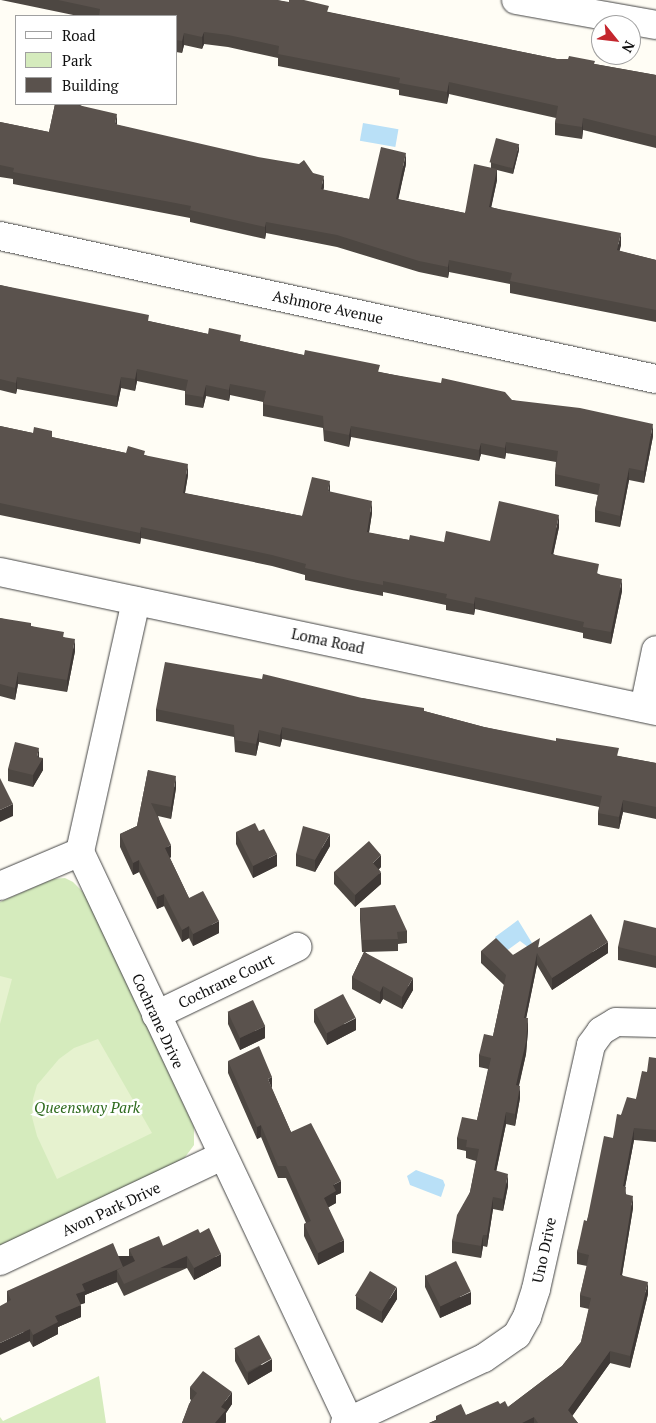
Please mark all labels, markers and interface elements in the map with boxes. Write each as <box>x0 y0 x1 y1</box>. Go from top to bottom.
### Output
legend <box>15 15 178 105</box>
north arrow <box>591 15 641 65</box>
text: Road <box>62 25 95 45</box>
text: N <box>618 38 640 56</box>
text: Park <box>62 50 92 70</box>
text: Building <box>62 75 119 95</box>
street label: Ashmore Avenue <box>271 286 385 328</box>
street label: Loma Road <box>290 624 366 658</box>
street label: Cochrane Court <box>175 950 277 1012</box>
street label: Cochrane Drive <box>128 971 188 1071</box>
park label: Queensway Park <box>34 1099 140 1117</box>
street label: Avon Park Drive <box>59 1178 163 1240</box>
street label: Uno Drive <box>528 1216 560 1284</box>

